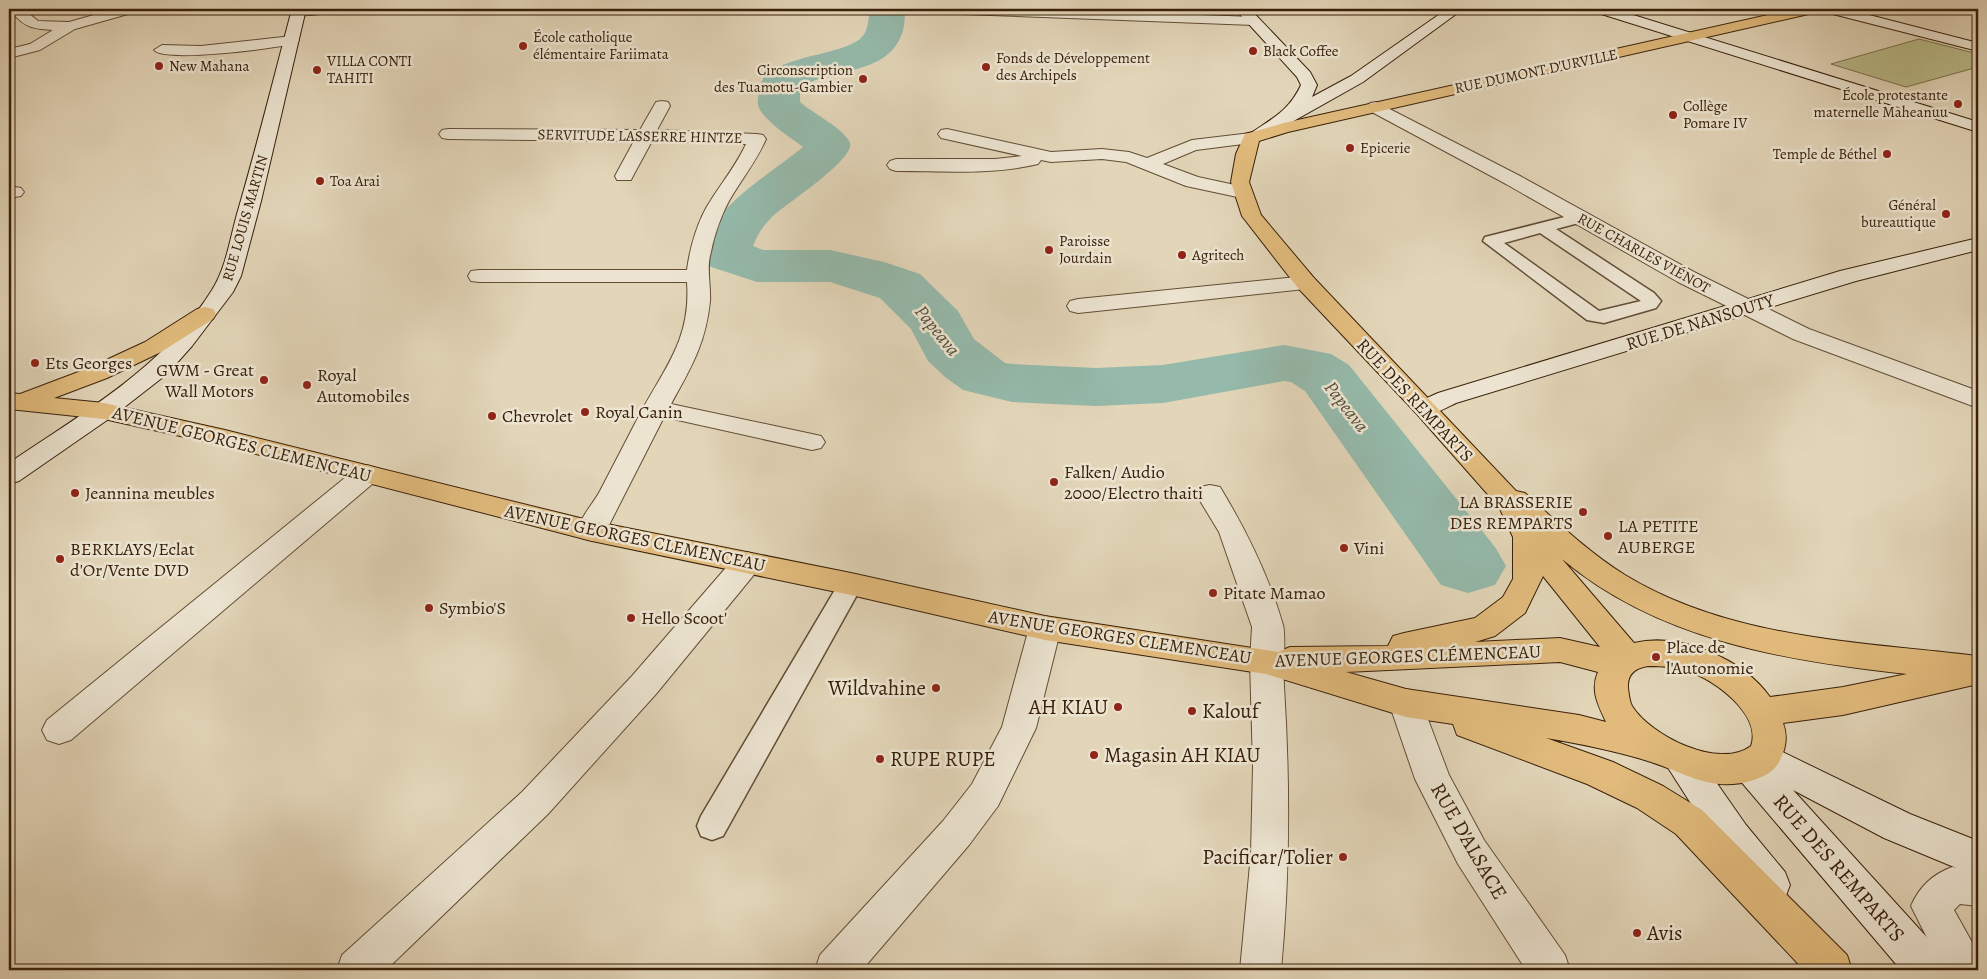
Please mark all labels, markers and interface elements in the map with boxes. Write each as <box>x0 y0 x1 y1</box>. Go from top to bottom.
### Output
place label: École catholique élémentaire Fariimata <box>533 27 669 64</box>
marker: École catholique élémentaire Fariimata <box>517 40 529 52</box>
place label: Black Coffee <box>1263 41 1339 61</box>
street label: RUE DUMONT D'URVILLE <box>1453 44 1619 98</box>
marker: Black Coffee <box>1247 45 1259 57</box>
place label: Fonds de Développement des Archipels <box>996 48 1150 85</box>
place label: VILLA CONTI TAHITI <box>326 51 412 88</box>
place label: New Mahana <box>169 56 250 76</box>
marker: New Mahana <box>153 60 165 72</box>
place label: Circonscription des Tuamotu-Gambier <box>714 60 853 97</box>
marker: Fonds de Développement des Archipels <box>980 61 992 73</box>
marker: VILLA CONTI TAHITI <box>311 64 323 76</box>
marker: Circonscription des Tuamotu-Gambier <box>857 73 869 85</box>
place label: École protestante maternelle Maheanuu <box>1813 85 1949 122</box>
place label: Collège Pomare IV <box>1683 96 1748 133</box>
marker: École protestante maternelle Maheanuu <box>1952 98 1964 110</box>
marker: Collège Pomare IV <box>1667 109 1679 121</box>
street label: SERVITUDE LASSERRE HINTZE <box>537 124 743 148</box>
place label: Epicerie <box>1360 138 1411 158</box>
marker: Epicerie <box>1344 142 1356 154</box>
place label: Temple de Béthel <box>1773 144 1877 164</box>
marker: Temple de Béthel <box>1881 148 1893 160</box>
street label: RUE LOUIS MARTIN <box>217 152 273 283</box>
place label: Toa Arai <box>330 171 380 191</box>
marker: Toa Arai <box>314 175 326 187</box>
place label: Général bureautique <box>1861 195 1936 232</box>
street label: RUE CHARLES VIÉNOT <box>1574 208 1715 298</box>
marker: Général bureautique <box>1940 208 1952 220</box>
place label: Paroisse Jourdain <box>1059 231 1112 268</box>
marker: Paroisse Jourdain <box>1043 244 1055 256</box>
place label: Agritech <box>1191 245 1244 265</box>
marker: Agritech <box>1176 249 1188 261</box>
street label: RUE DE NANSOUTY <box>1623 288 1778 356</box>
water label: Papeava <box>909 300 966 362</box>
street label: RUE DES REMPARTS <box>1351 333 1479 467</box>
place label: Ets Georges <box>45 351 132 375</box>
marker: Ets Georges <box>29 357 41 369</box>
place label: GWM - Great Wall Motors <box>156 358 254 403</box>
place label: Royal Automobiles <box>316 363 410 408</box>
marker: GWM - Great Wall Motors <box>258 374 270 386</box>
water label: Papeava <box>1318 375 1375 438</box>
marker: Royal Automobiles <box>301 379 313 391</box>
street label: AVENUE GEORGES CLEMENCEAU <box>109 400 374 488</box>
place label: Royal Canin <box>595 400 683 424</box>
place label: Chevrolet <box>502 404 573 428</box>
marker: Royal Canin <box>579 406 591 418</box>
marker: Chevrolet <box>486 410 498 422</box>
place label: Falken/ Audio 2000/Electro thaiti <box>1064 460 1203 505</box>
marker: Falken/ Audio 2000/Electro thaiti <box>1048 476 1060 488</box>
place label: Jeannina meubles <box>85 481 215 505</box>
marker: Jeannina meubles <box>69 487 81 499</box>
place label: LA BRASSERIE DES REMPARTS <box>1449 490 1573 535</box>
street label: AVENUE GEORGES CLEMENCEAU <box>501 498 768 577</box>
marker: LA BRASSERIE DES REMPARTS <box>1577 506 1589 518</box>
place label: LA PETITE AUBERGE <box>1617 514 1699 559</box>
marker: LA PETITE AUBERGE <box>1602 530 1614 542</box>
place label: Vini <box>1353 536 1384 560</box>
place label: BERKLAYS/Eclat d'Or/Vente DVD <box>70 537 195 582</box>
marker: Vini <box>1338 542 1350 554</box>
marker: BERKLAYS/Eclat d'Or/Vente DVD <box>54 553 66 565</box>
place label: Pitate Mamao <box>1223 581 1326 605</box>
marker: Pitate Mamao <box>1207 587 1219 599</box>
place label: Symbio'S <box>439 596 506 620</box>
marker: Symbio'S <box>423 602 435 614</box>
street label: AVENUE GEORGES CLEMENCEAU <box>986 604 1253 670</box>
place label: Hello Scoot' <box>641 606 727 630</box>
marker: Hello Scoot' <box>625 612 637 624</box>
place label: Place de l'Autonomie <box>1666 635 1754 680</box>
street label: AVENUE GEORGES CLÉMENCEAU <box>1274 639 1541 673</box>
marker: Place de l'Autonomie <box>1650 651 1662 663</box>
place label: Wildvahine <box>827 674 926 702</box>
marker: Wildvahine <box>930 682 942 694</box>
place label: AH KIAU <box>1028 693 1108 721</box>
place label: Kalouf <box>1202 697 1262 725</box>
marker: AH KIAU <box>1112 701 1124 713</box>
marker: Kalouf <box>1186 705 1198 717</box>
place label: Magasin AH KIAU <box>1104 741 1261 769</box>
place label: RUPE RUPE <box>890 745 996 773</box>
marker: Magasin AH KIAU <box>1088 749 1100 761</box>
marker: RUPE RUPE <box>874 753 886 765</box>
street label: RUE D'ALSACE <box>1424 777 1514 905</box>
street label: RUE DES REMPARTS <box>1767 788 1911 948</box>
place label: Pacificar/Tolier <box>1202 843 1333 871</box>
marker: Pacificar/Tolier <box>1337 851 1349 863</box>
place label: Avis <box>1646 919 1683 947</box>
marker: Avis <box>1631 927 1643 939</box>

